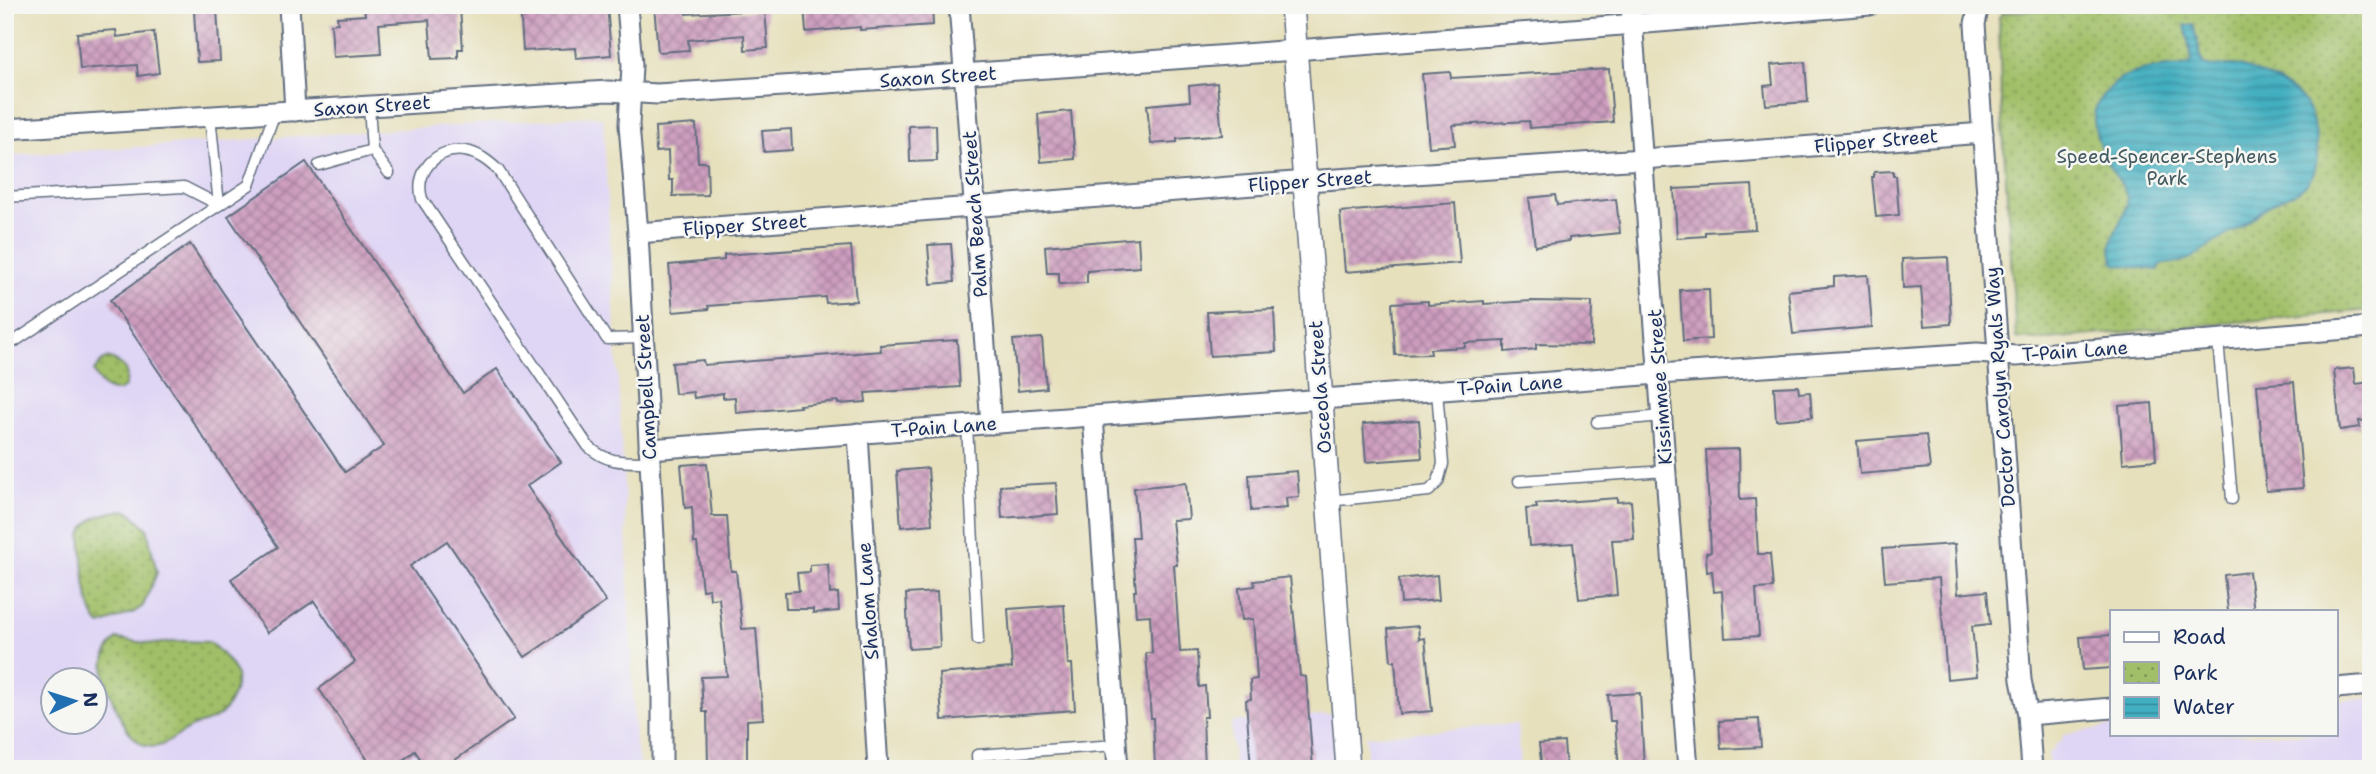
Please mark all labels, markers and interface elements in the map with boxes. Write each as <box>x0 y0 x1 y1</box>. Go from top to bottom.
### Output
street label: Saxon Street <box>879 60 997 94</box>
street label: Saxon Street <box>313 89 431 123</box>
street label: Flipper Street <box>1813 123 1939 159</box>
street label: Palm Beach Street <box>957 130 993 298</box>
park label: Speed-Spencer-Stephens Park <box>2056 144 2278 191</box>
street label: Flipper Street <box>1247 164 1373 198</box>
street label: Flipper Street <box>682 208 808 242</box>
street label: Doctor Carolyn Ryals Way <box>1979 266 2021 508</box>
street label: Kissimmee Street <box>1642 308 1678 466</box>
street label: Campbell Street <box>630 314 662 460</box>
street label: Osceola Street <box>1303 319 1337 455</box>
street label: T-Pain Lane <box>2021 335 2129 367</box>
street label: T-Pain Lane <box>1456 369 1564 401</box>
street label: T-Pain Lane <box>890 411 998 443</box>
street label: Shalom Lane <box>851 541 885 661</box>
legend <box>2110 610 2338 736</box>
text: Road <box>2173 623 2226 651</box>
text: Park <box>2173 659 2218 687</box>
north arrow <box>38 666 108 736</box>
text: N <box>77 691 103 708</box>
text: Water <box>2173 693 2235 721</box>

